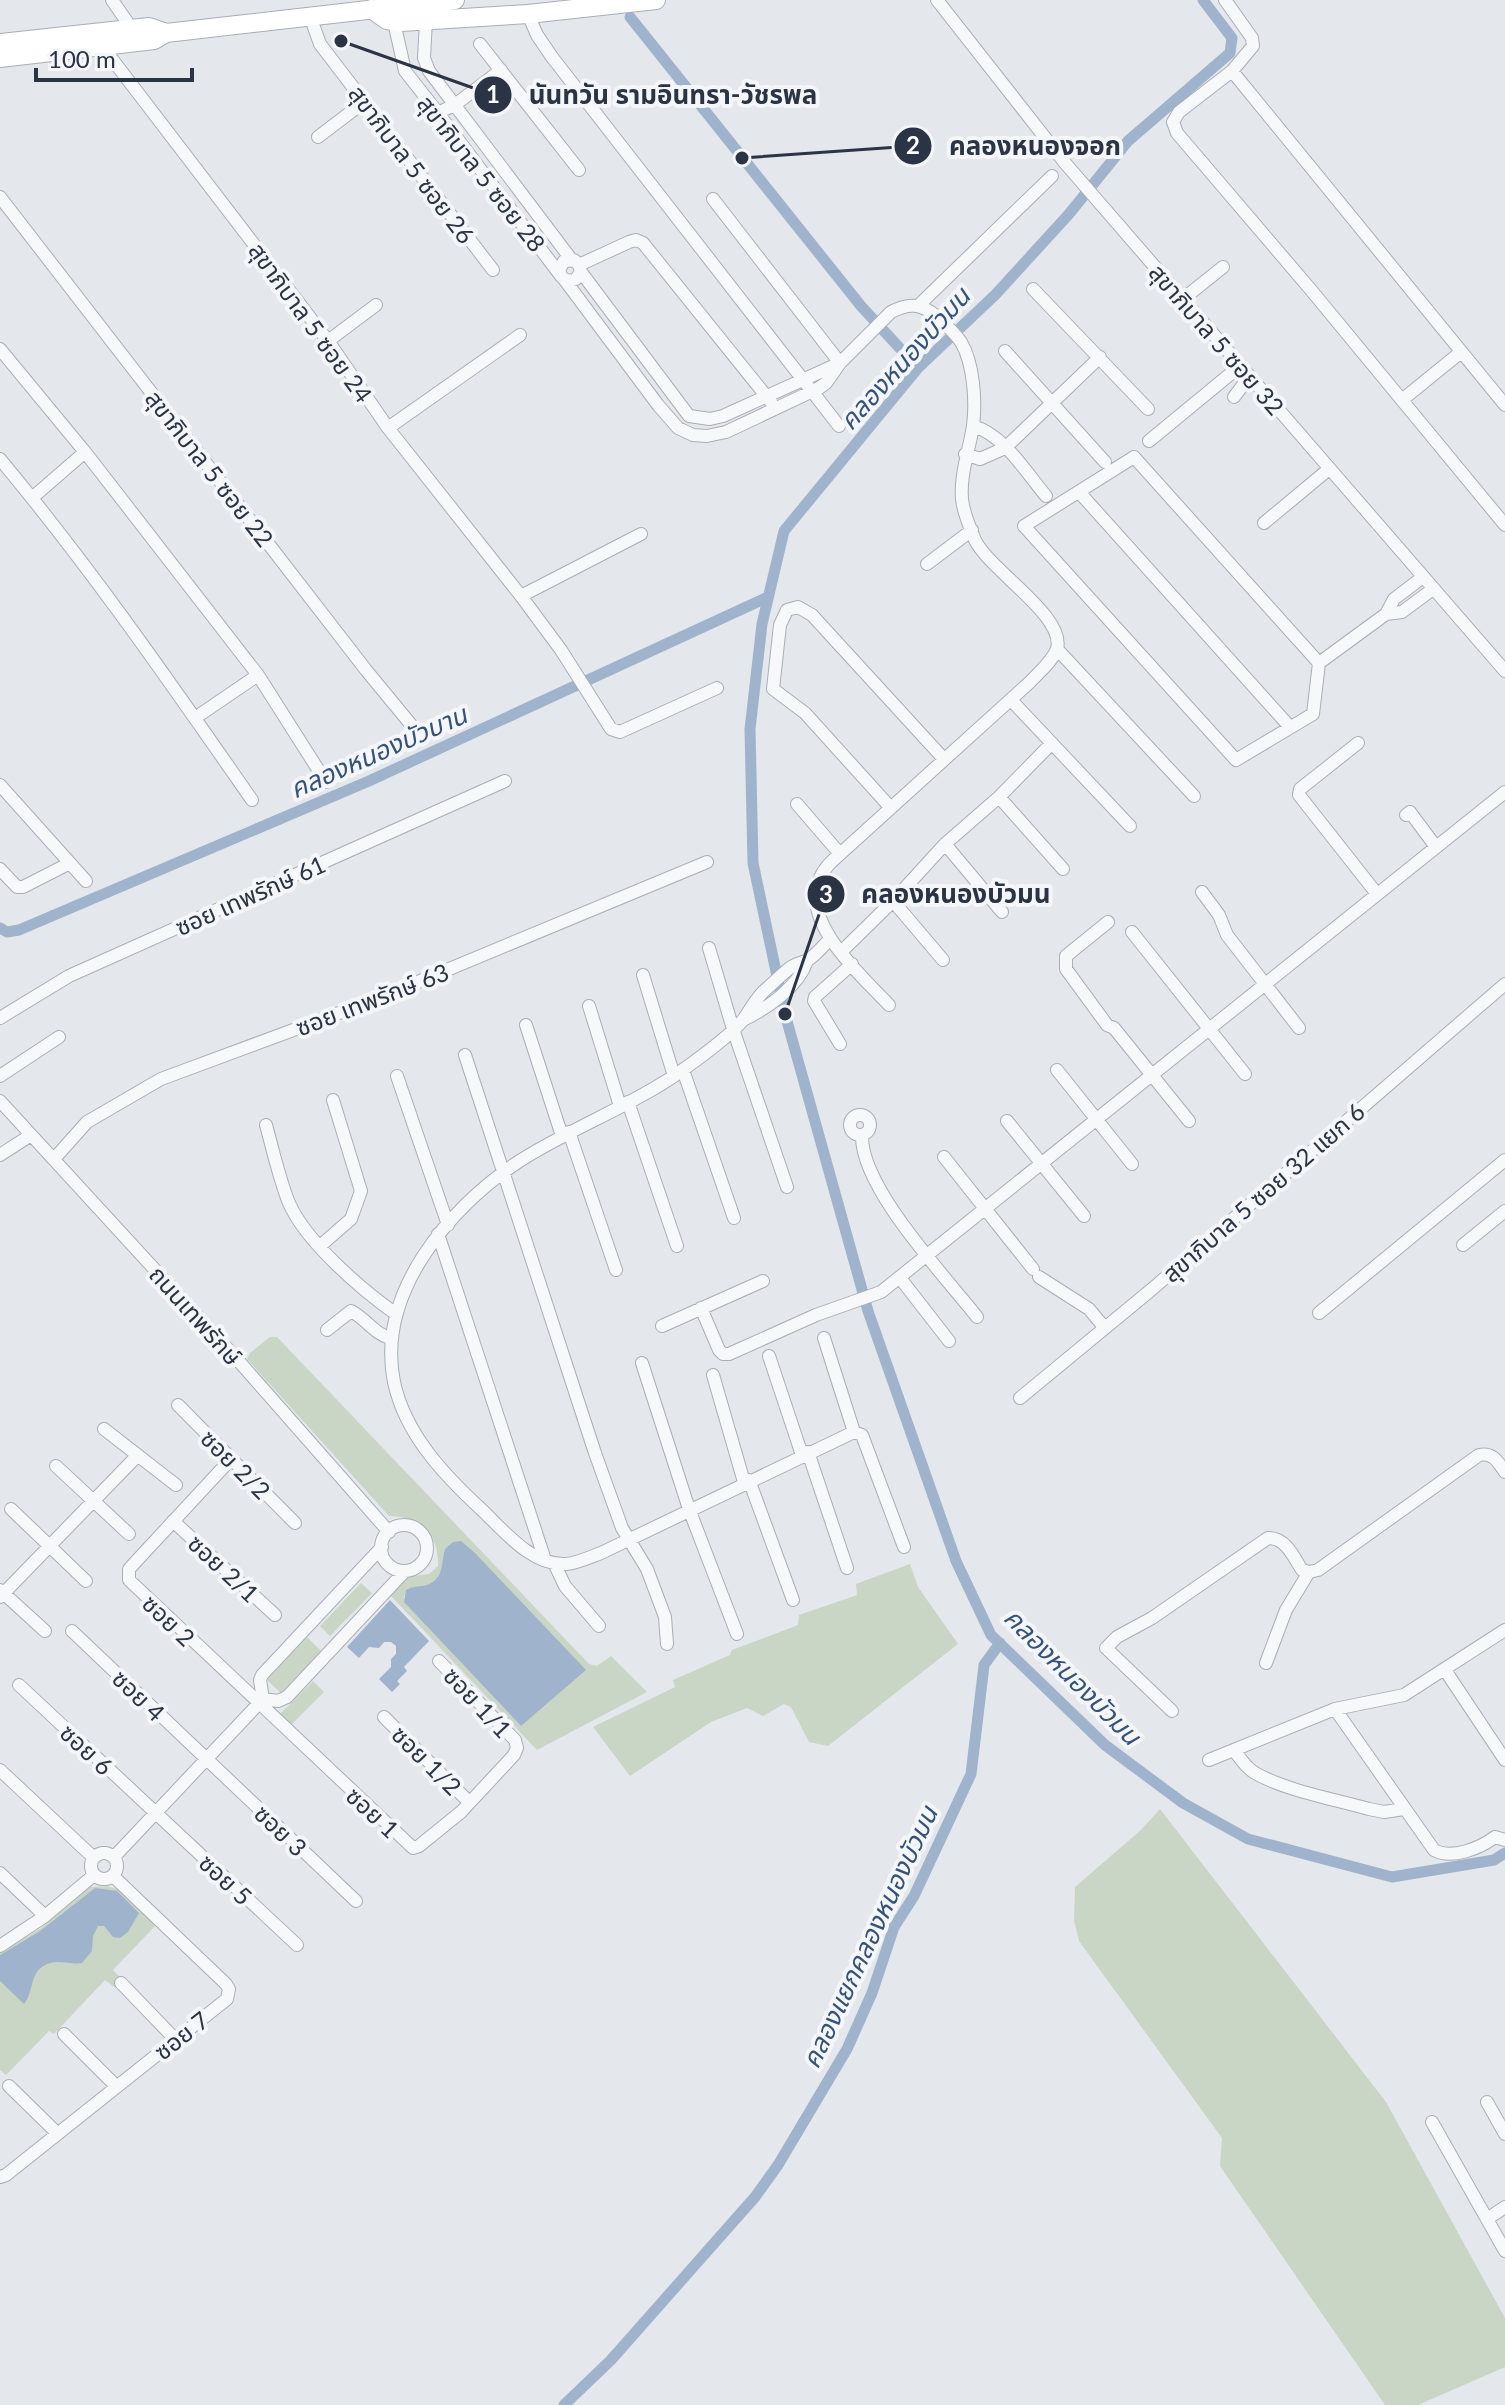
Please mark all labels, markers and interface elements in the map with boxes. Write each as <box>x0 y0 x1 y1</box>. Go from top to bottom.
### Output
scale bar <box>36 32 192 82</box>
text: 100 m <box>48 44 116 73</box>
callout: นันทวัน รามอินทรา-วัชรพล <box>473 70 833 120</box>
text: นันทวัน รามอินทรา-วัชรพล <box>529 78 817 110</box>
street label: สุขาภิบาล 5 ซอย 26 <box>341 79 481 250</box>
text: 1 <box>486 79 500 108</box>
street label: สุขาภิบาล 5 ซอย 28 <box>410 89 552 258</box>
callout: คลองหนองจอก <box>893 121 1137 171</box>
text: คลองหนองจอก <box>949 129 1121 161</box>
text: 2 <box>906 130 920 159</box>
street label: สุขาภิบาล 5 ซอย 24 <box>242 236 379 409</box>
street label: สุขาภิบาล 5 ซอย 32 <box>1142 258 1290 422</box>
water label: คลองหนองบัวมน <box>832 279 978 436</box>
street label: สุขาภิบาล 5 ซอย 22 <box>138 384 280 553</box>
water label: คลองหนองบัวบาน <box>284 697 473 804</box>
street label: ซอย เทพรักษ์ 61 <box>170 849 330 941</box>
callout: คลองหนองบัวมน <box>806 869 1067 919</box>
text: คลองหนองบัวมน <box>861 877 1051 909</box>
text: 3 <box>819 879 833 908</box>
street label: ซอย เทพรักษ์ 63 <box>291 957 453 1041</box>
street label: สุขาภิบาล 5 ซอย 32 แยก 6 <box>1156 1096 1371 1289</box>
street label: ถนนเทพรักษ์ <box>144 1259 248 1371</box>
street label: ซอย 2/2 <box>195 1423 277 1505</box>
street label: ซอย 2/1 <box>183 1528 265 1608</box>
street label: ซอย 2 <box>137 1588 201 1652</box>
water label: คลองหนองบัวมน <box>998 1601 1149 1752</box>
street label: ซอย 1/1 <box>438 1661 518 1743</box>
street label: ซอย 4 <box>107 1663 171 1727</box>
street label: ซอย 6 <box>55 1717 119 1781</box>
street label: ซอย 1/2 <box>386 1719 468 1801</box>
street label: ซอย 1 <box>341 1780 405 1844</box>
street label: ซอย 3 <box>249 1798 313 1862</box>
water label: คลองแยกคลองหนองบัวมน <box>794 1799 945 2073</box>
street label: ซอย 5 <box>194 1847 258 1911</box>
street label: ซอย 7 <box>148 2005 214 2065</box>

